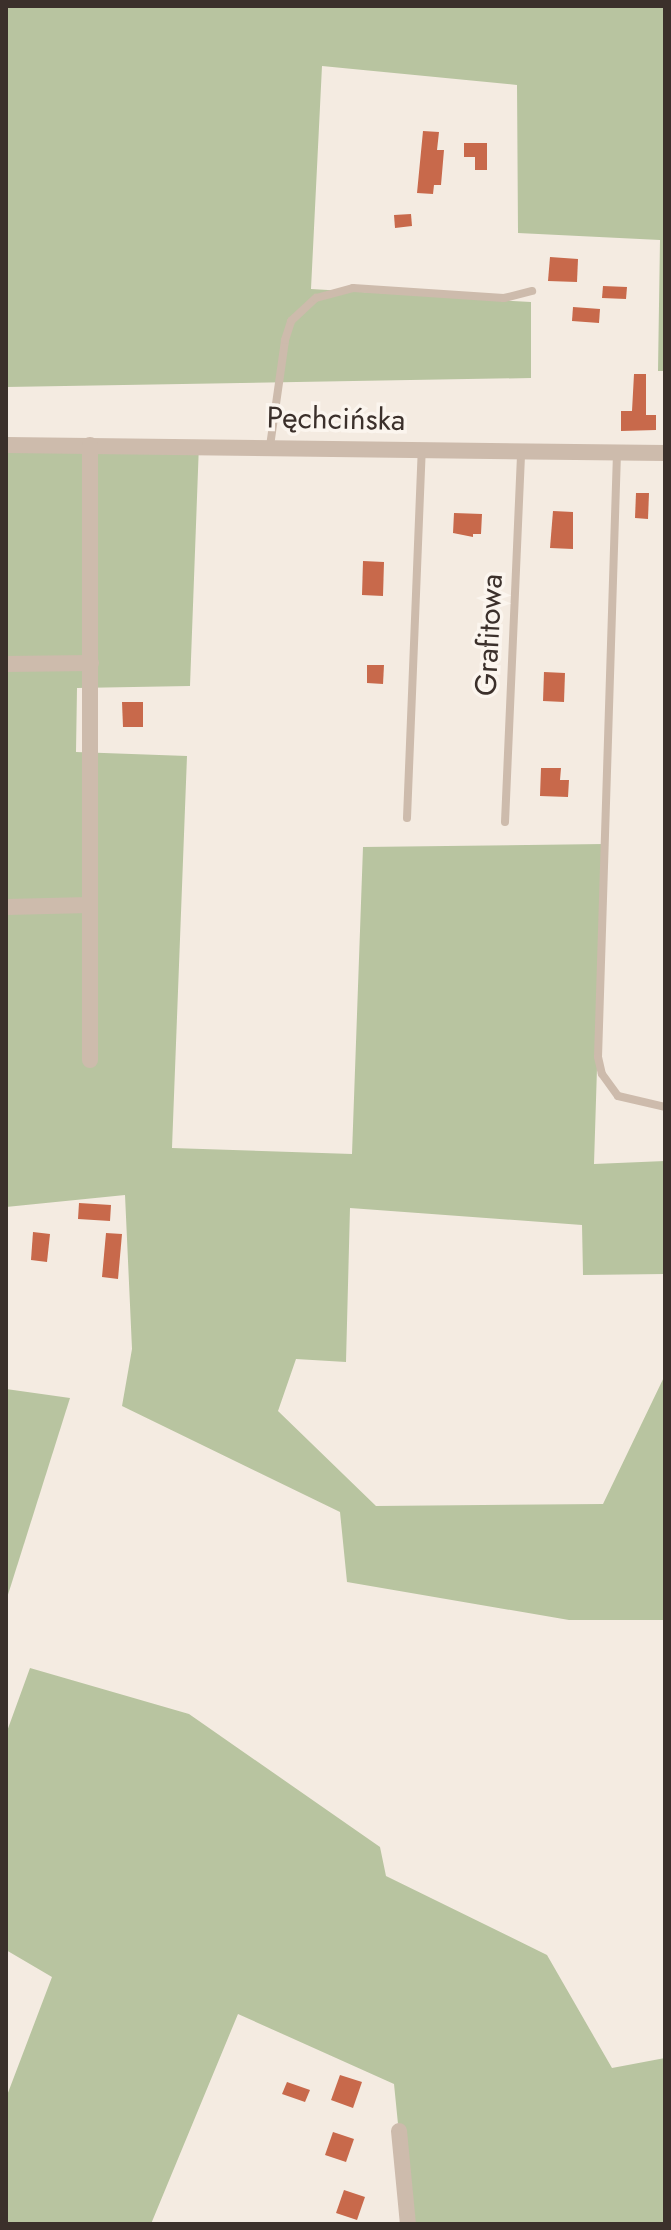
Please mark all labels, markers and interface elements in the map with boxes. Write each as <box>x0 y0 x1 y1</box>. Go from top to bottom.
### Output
street label: Pęchcińska <box>266 400 406 438</box>
street label: Grafitowa <box>468 573 510 697</box>

